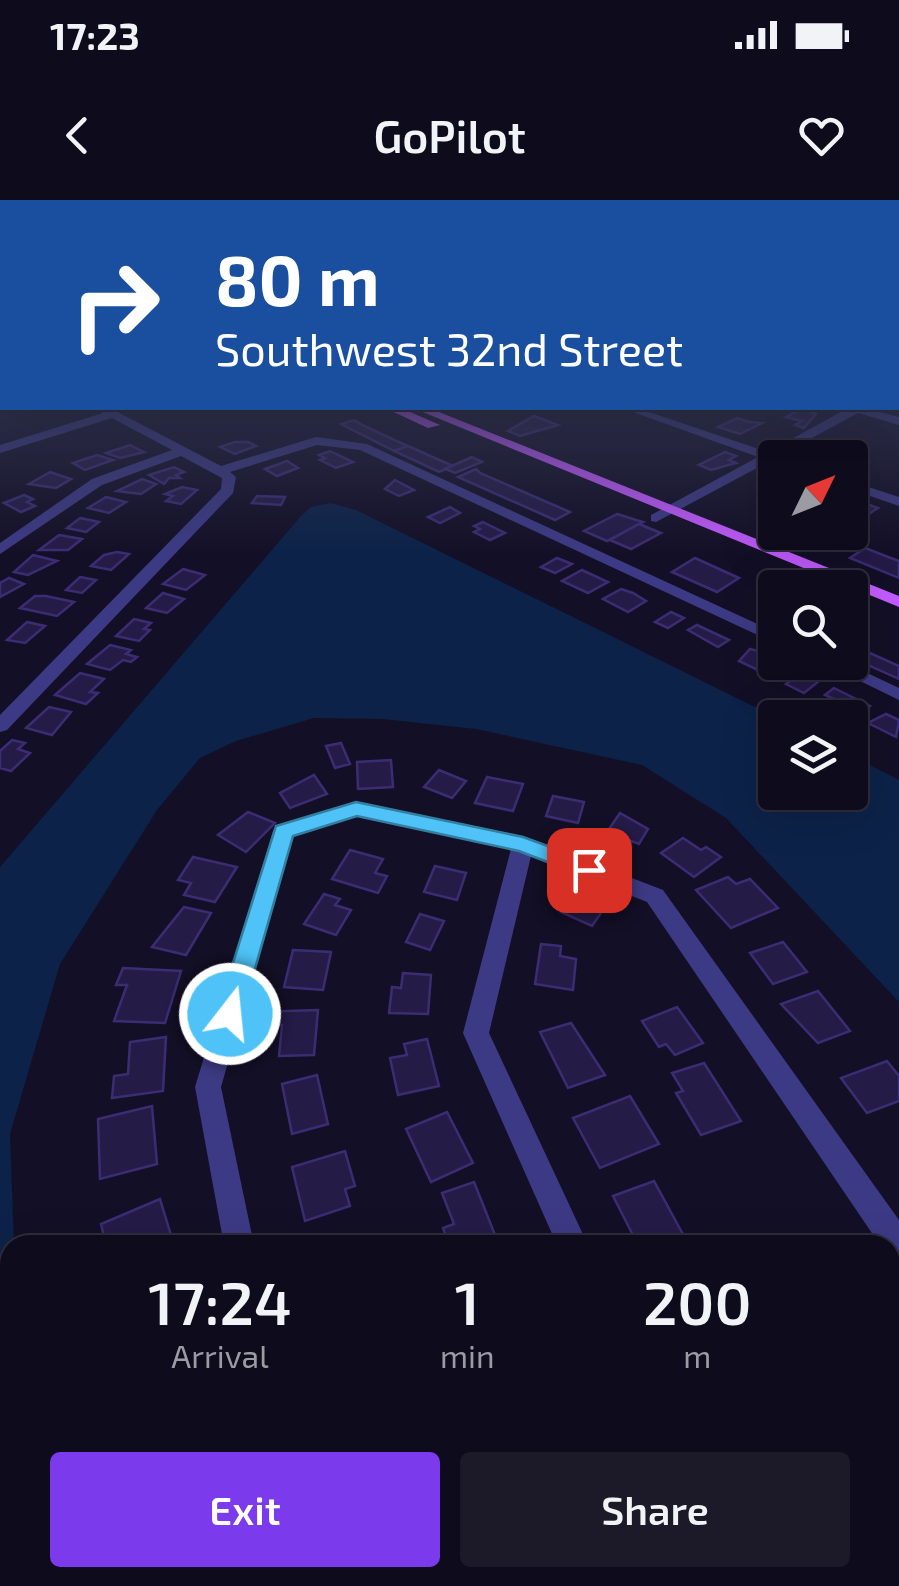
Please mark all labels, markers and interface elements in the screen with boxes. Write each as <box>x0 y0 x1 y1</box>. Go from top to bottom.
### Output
text: 17:23 <box>50 12 140 58</box>
icon: back <box>50 108 105 163</box>
text: GoPilot <box>373 108 526 162</box>
icon: heart <box>794 108 849 163</box>
text: 80 m <box>215 236 380 320</box>
icon: right <box>50 240 180 370</box>
text: Southwest 32nd Street <box>215 321 683 375</box>
north arrow <box>758 440 868 550</box>
map controls <box>758 440 868 810</box>
button: search <box>758 570 868 680</box>
button: layers <box>758 700 868 810</box>
pin <box>547 828 632 913</box>
icon: arrive <box>562 843 617 898</box>
position arrow <box>178 962 282 1066</box>
text: 17:24 <box>148 1265 292 1337</box>
text: 1 <box>455 1265 480 1337</box>
text: 200 <box>643 1265 752 1337</box>
text: Arrival <box>171 1336 269 1374</box>
text: min <box>440 1336 495 1374</box>
text: m <box>683 1336 711 1374</box>
button: Exit <box>50 1452 440 1567</box>
button: Share <box>460 1452 850 1567</box>

